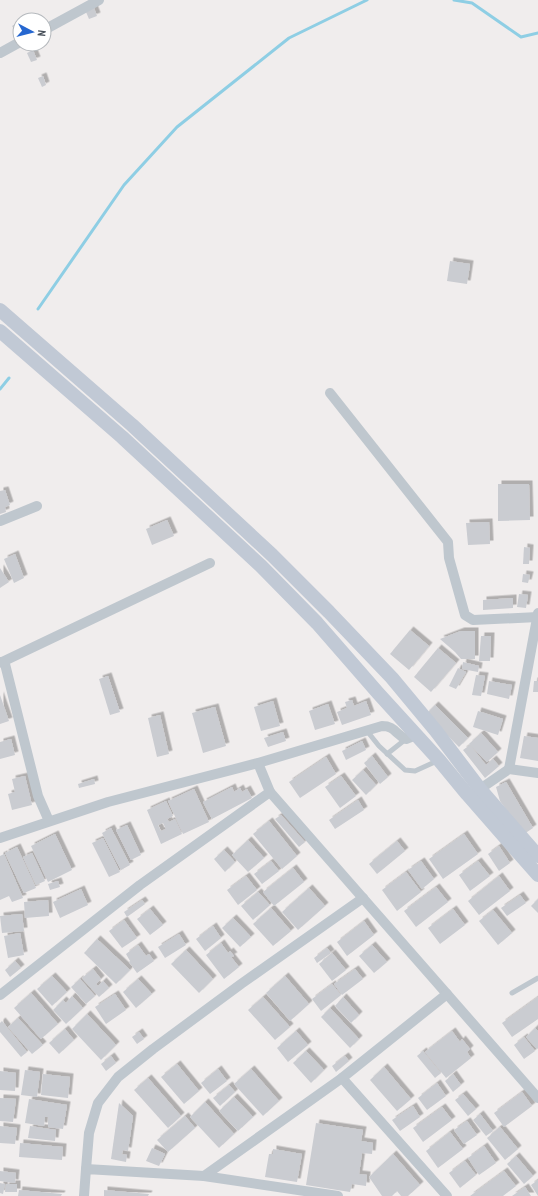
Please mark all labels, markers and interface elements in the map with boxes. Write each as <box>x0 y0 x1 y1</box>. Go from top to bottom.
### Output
north arrow <box>12 12 52 52</box>
text: N <box>35 29 49 37</box>

